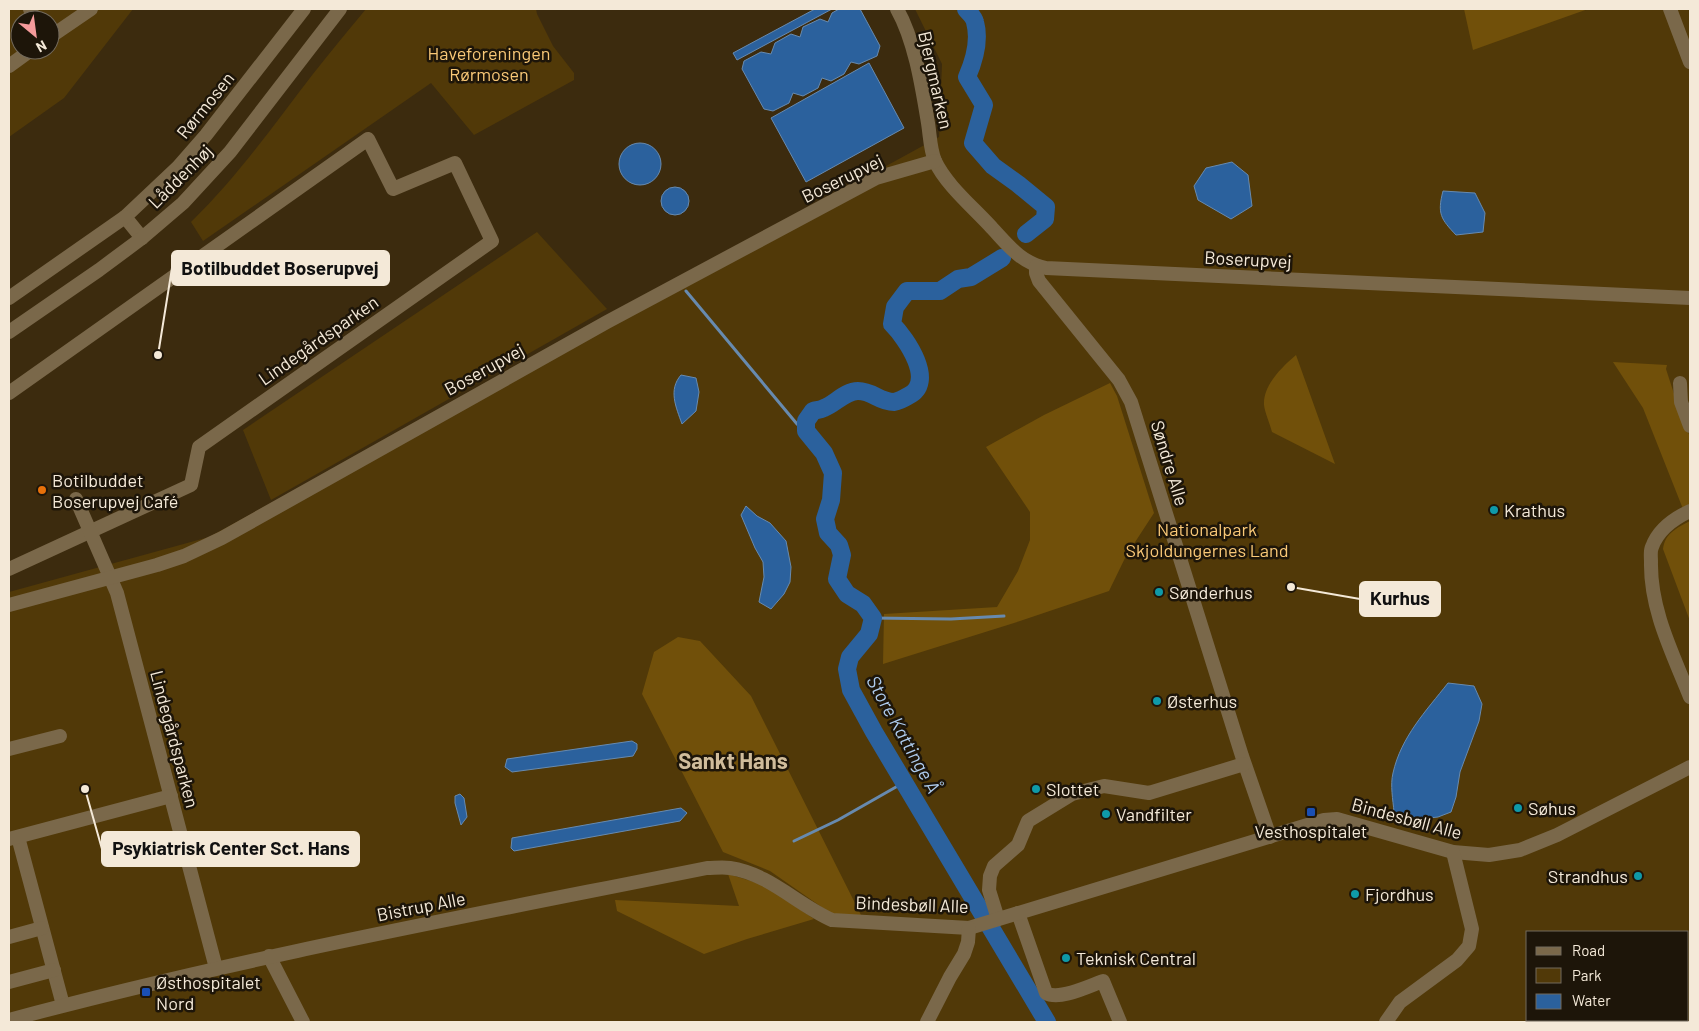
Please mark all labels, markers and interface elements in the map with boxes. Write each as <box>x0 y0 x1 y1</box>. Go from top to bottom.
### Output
north arrow <box>10 10 60 60</box>
street label: Bjergmarken <box>914 29 958 131</box>
text: N <box>33 37 50 56</box>
park label: Haveforeningen Rørmosen <box>428 42 550 85</box>
street label: Rørmosen <box>171 67 239 143</box>
street label: Låddenhøj <box>143 139 217 213</box>
street label: Boserupvej <box>798 149 886 207</box>
street label: Boserupvej <box>1204 246 1292 272</box>
callout: Botilbuddet Boserupvej <box>172 251 389 285</box>
text: Botilbuddet Boserupvej <box>181 256 379 279</box>
street label: Lindegårdsparken <box>254 290 382 390</box>
street label: Boserupvej <box>440 338 528 400</box>
street label: Søndre Alle <box>1147 418 1193 508</box>
place label: Botilbuddet Boserupvej Café <box>52 469 178 512</box>
marker: Botilbuddet Boserupvej Café <box>36 484 48 496</box>
place label: Krathus <box>1504 499 1565 521</box>
marker: Krathus <box>1488 504 1500 516</box>
park label: Nationalpark Skjoldungernes Land <box>1126 518 1288 561</box>
place label: Sønderhus <box>1169 581 1253 603</box>
callout: Kurhus <box>1360 582 1440 616</box>
marker: Sønderhus <box>1153 586 1165 598</box>
text: Kurhus <box>1370 586 1430 609</box>
street label: Lindegårdsparken <box>146 668 204 810</box>
water label: Store Kattinge Å <box>862 671 946 797</box>
place label: Østerhus <box>1167 690 1237 712</box>
marker: Østerhus <box>1151 695 1163 707</box>
district label: Sankt Hans <box>678 747 788 773</box>
place label: Slottet <box>1046 778 1099 800</box>
marker: Slottet <box>1030 783 1042 795</box>
street label: Bindesbøll Alle <box>1349 793 1465 843</box>
place label: Søhus <box>1528 797 1576 819</box>
marker: Søhus <box>1512 802 1524 814</box>
place label: Vandfilter <box>1116 803 1192 825</box>
marker: Vesthospitalet <box>1305 806 1317 818</box>
marker: Vandfilter <box>1100 808 1112 820</box>
place label: Vesthospitalet <box>1255 820 1367 842</box>
callout: Psykiatrisk Center Sct. Hans <box>102 832 359 866</box>
text: Psykiatrisk Center Sct. Hans <box>112 836 350 859</box>
place label: Strandhus <box>1548 865 1628 887</box>
marker: Strandhus <box>1632 870 1644 882</box>
place label: Fjordhus <box>1365 883 1434 905</box>
street label: Bistrup Alle <box>375 887 467 925</box>
marker: Fjordhus <box>1349 888 1361 900</box>
street label: Bindesbøll Alle <box>855 891 969 917</box>
legend <box>1526 931 1689 1021</box>
text: Road <box>1572 941 1605 959</box>
place label: Teknisk Central <box>1076 947 1196 969</box>
marker: Teknisk Central <box>1060 952 1072 964</box>
text: Park <box>1572 966 1602 984</box>
place label: Østhospitalet Nord <box>156 971 261 1014</box>
marker: Østhospitalet Nord <box>140 986 152 998</box>
text: Water <box>1572 991 1611 1009</box>

